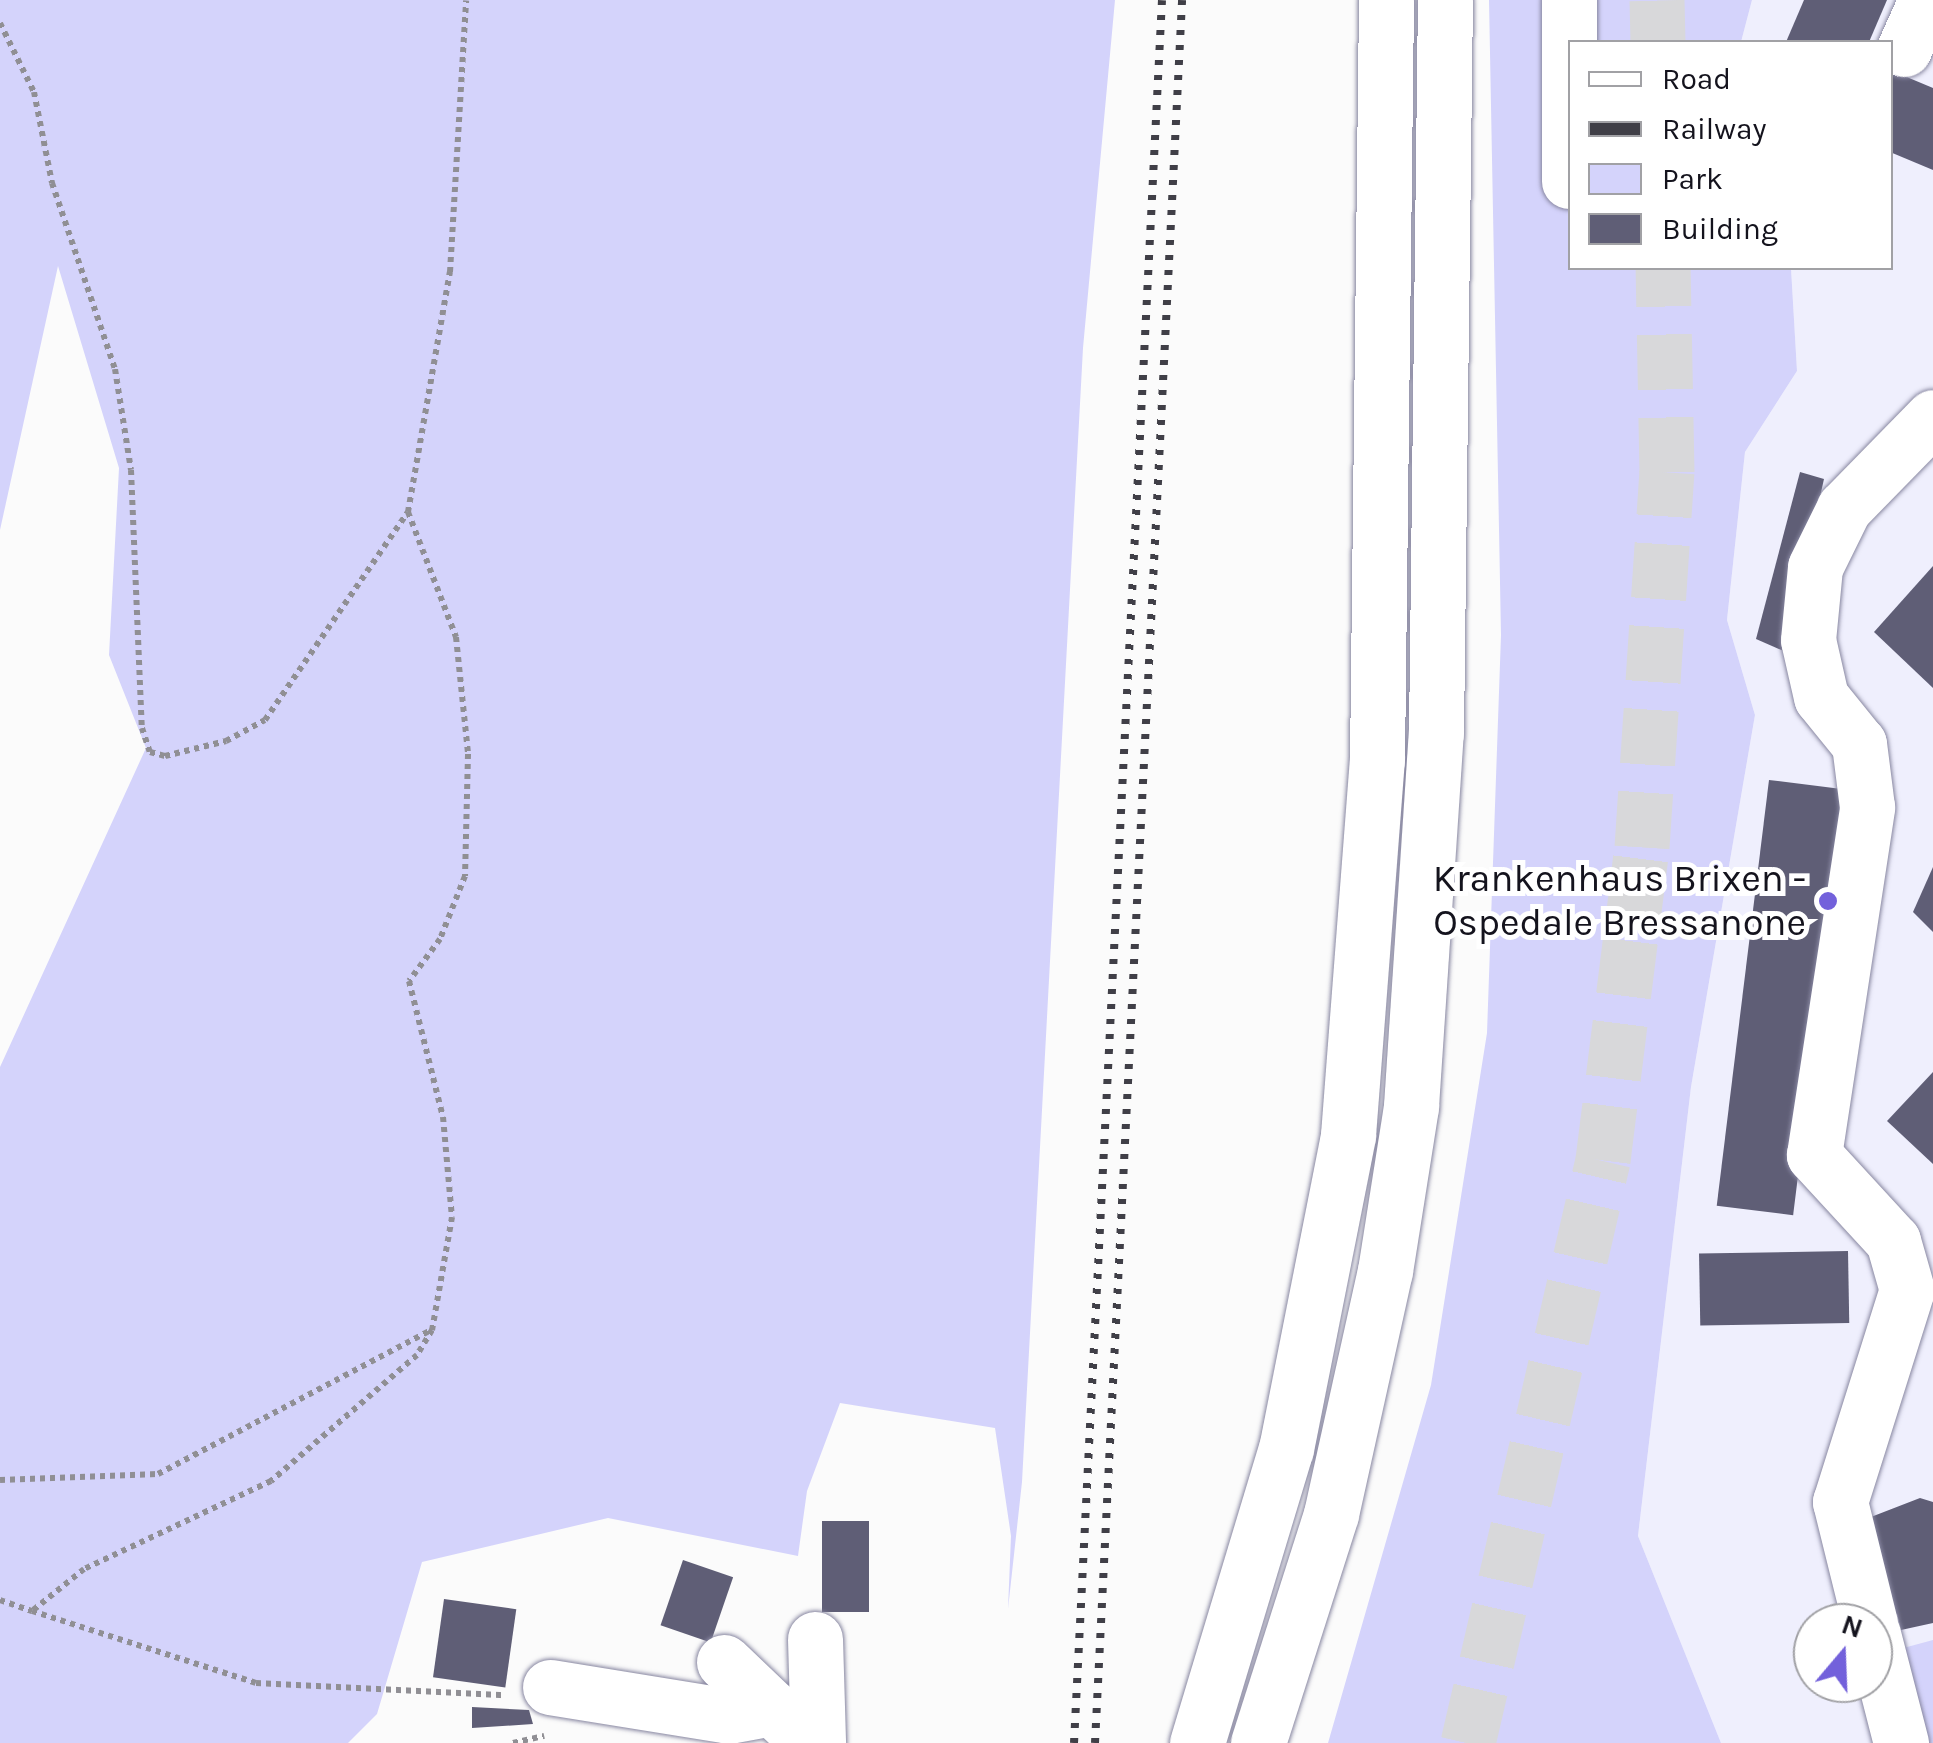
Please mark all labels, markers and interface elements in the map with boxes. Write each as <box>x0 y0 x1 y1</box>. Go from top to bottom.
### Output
legend <box>1568 40 1893 270</box>
text: Road <box>1662 61 1731 97</box>
text: Railway <box>1662 111 1766 147</box>
text: Park <box>1662 161 1723 197</box>
text: Building <box>1662 211 1778 247</box>
place label: Krankenhaus Brixen - Ospedale Bressanone <box>1433 856 1806 946</box>
marker: Krankenhaus Brixen - Ospedale Bressanone <box>1815 888 1841 914</box>
north arrow <box>1793 1603 1893 1703</box>
text: N <box>1837 1607 1867 1645</box>

